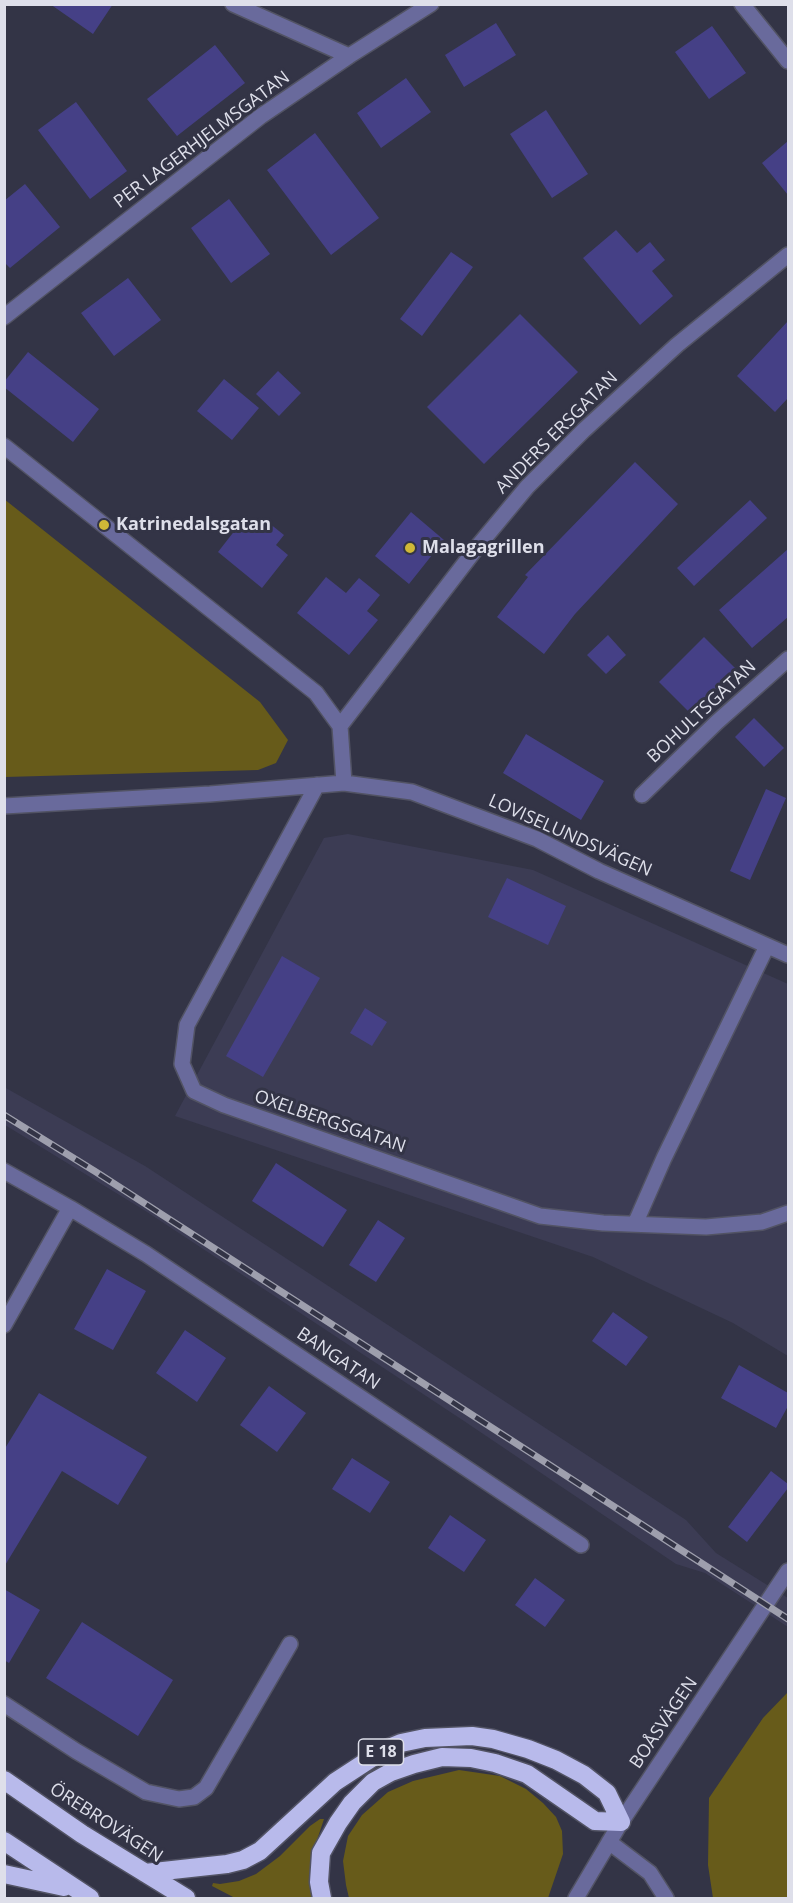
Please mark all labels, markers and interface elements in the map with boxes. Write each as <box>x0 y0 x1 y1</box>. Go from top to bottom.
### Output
street label: PER LAGERHJELMSGATAN <box>110 67 294 213</box>
street label: ANDERS ERSGATAN <box>491 367 623 499</box>
place label: Katrinedalsgatan <box>116 514 271 536</box>
marker: Katrinedalsgatan <box>97 518 111 532</box>
place label: Malagagrillen <box>422 537 545 559</box>
marker: Malagagrillen <box>403 541 417 555</box>
street label: BOHULTSGATAN <box>643 656 761 768</box>
street label: LOVISELUNDSVÄGEN <box>485 790 655 882</box>
street label: OXELBERGSGATAN <box>251 1086 409 1158</box>
street label: BANGATAN <box>292 1323 384 1395</box>
street label: BOÅSVÄGEN <box>626 1673 702 1773</box>
road number: E 18 <box>358 1739 404 1765</box>
street label: ÖREBROVÄGEN <box>45 1778 167 1868</box>

